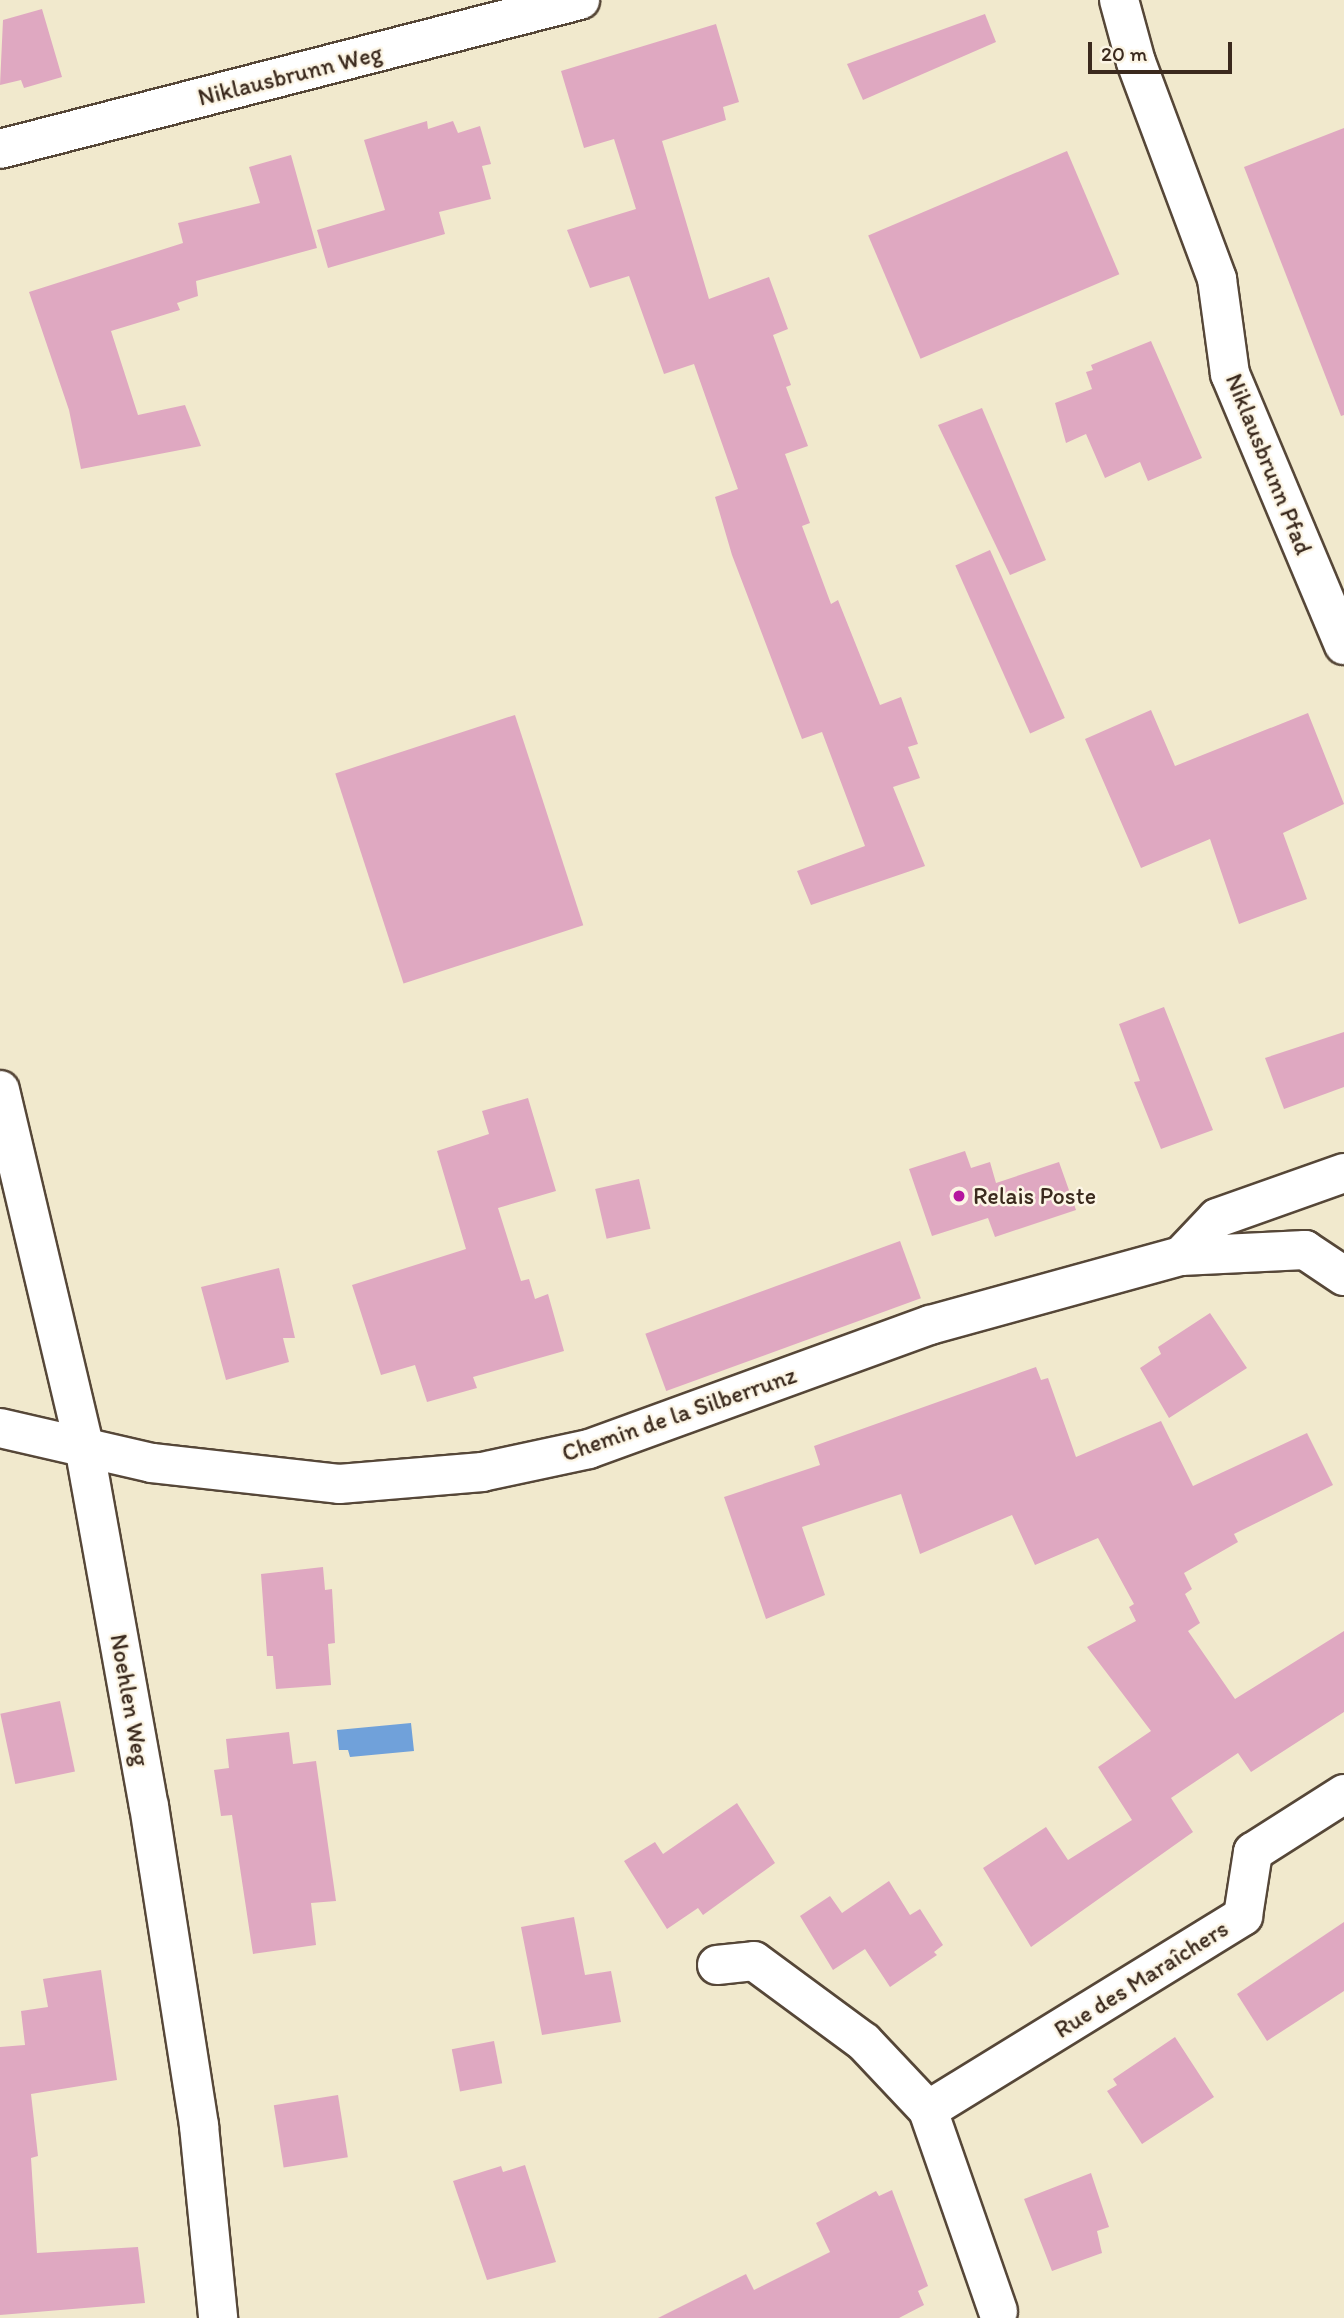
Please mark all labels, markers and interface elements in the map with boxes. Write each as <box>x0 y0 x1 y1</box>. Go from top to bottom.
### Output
scale bar <box>1092 28 1236 72</box>
street label: Niklausbrunn Weg <box>195 38 385 112</box>
text: 20 m <box>1101 41 1147 66</box>
street label: Niklausbrunn Pfad <box>1220 369 1318 559</box>
place label: Relais Poste <box>973 1182 1096 1210</box>
marker: Relais Poste <box>951 1188 967 1204</box>
street label: Chemin de la Silberrunz <box>558 1360 800 1468</box>
street label: Noehlen Weg <box>104 1632 156 1768</box>
street label: Rue des Maraîchers <box>1049 1914 1233 2044</box>

